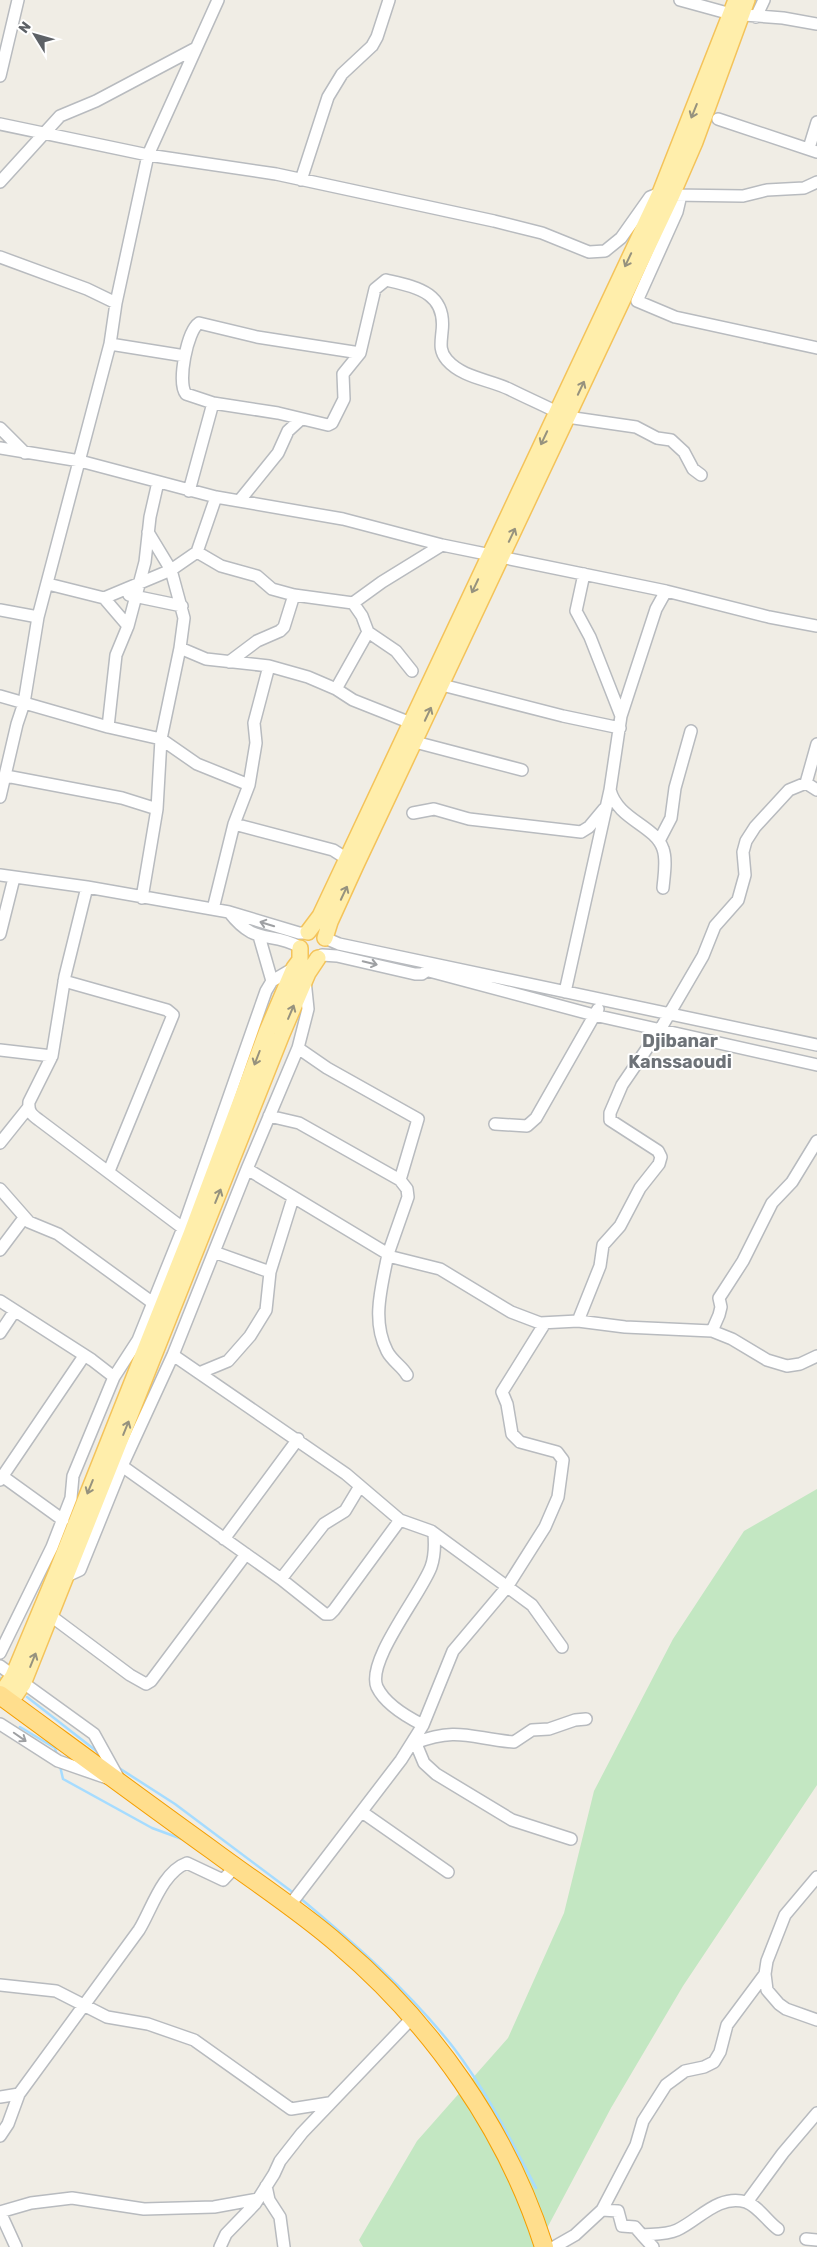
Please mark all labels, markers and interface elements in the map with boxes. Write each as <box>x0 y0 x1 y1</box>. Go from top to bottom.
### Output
north arrow <box>10 10 60 60</box>
text: N <box>15 18 35 37</box>
one-way arrow <box>688 103 698 118</box>
one-way arrow <box>623 252 633 267</box>
one-way arrow <box>577 381 586 396</box>
one-way arrow <box>539 431 549 446</box>
one-way arrow <box>508 528 517 543</box>
one-way arrow <box>470 578 480 593</box>
one-way arrow <box>423 707 433 722</box>
one-way arrow <box>339 886 349 901</box>
one-way arrow <box>260 918 276 928</box>
one-way arrow <box>361 959 377 968</box>
one-way arrow <box>287 1005 297 1020</box>
district label: Djibanar Kanssaoudi <box>628 1030 732 1073</box>
one-way arrow <box>252 1050 261 1065</box>
one-way arrow <box>214 1188 223 1204</box>
one-way arrow <box>122 1421 131 1436</box>
one-way arrow <box>85 1479 95 1494</box>
one-way arrow <box>29 1653 38 1668</box>
one-way arrow <box>12 1732 26 1742</box>

